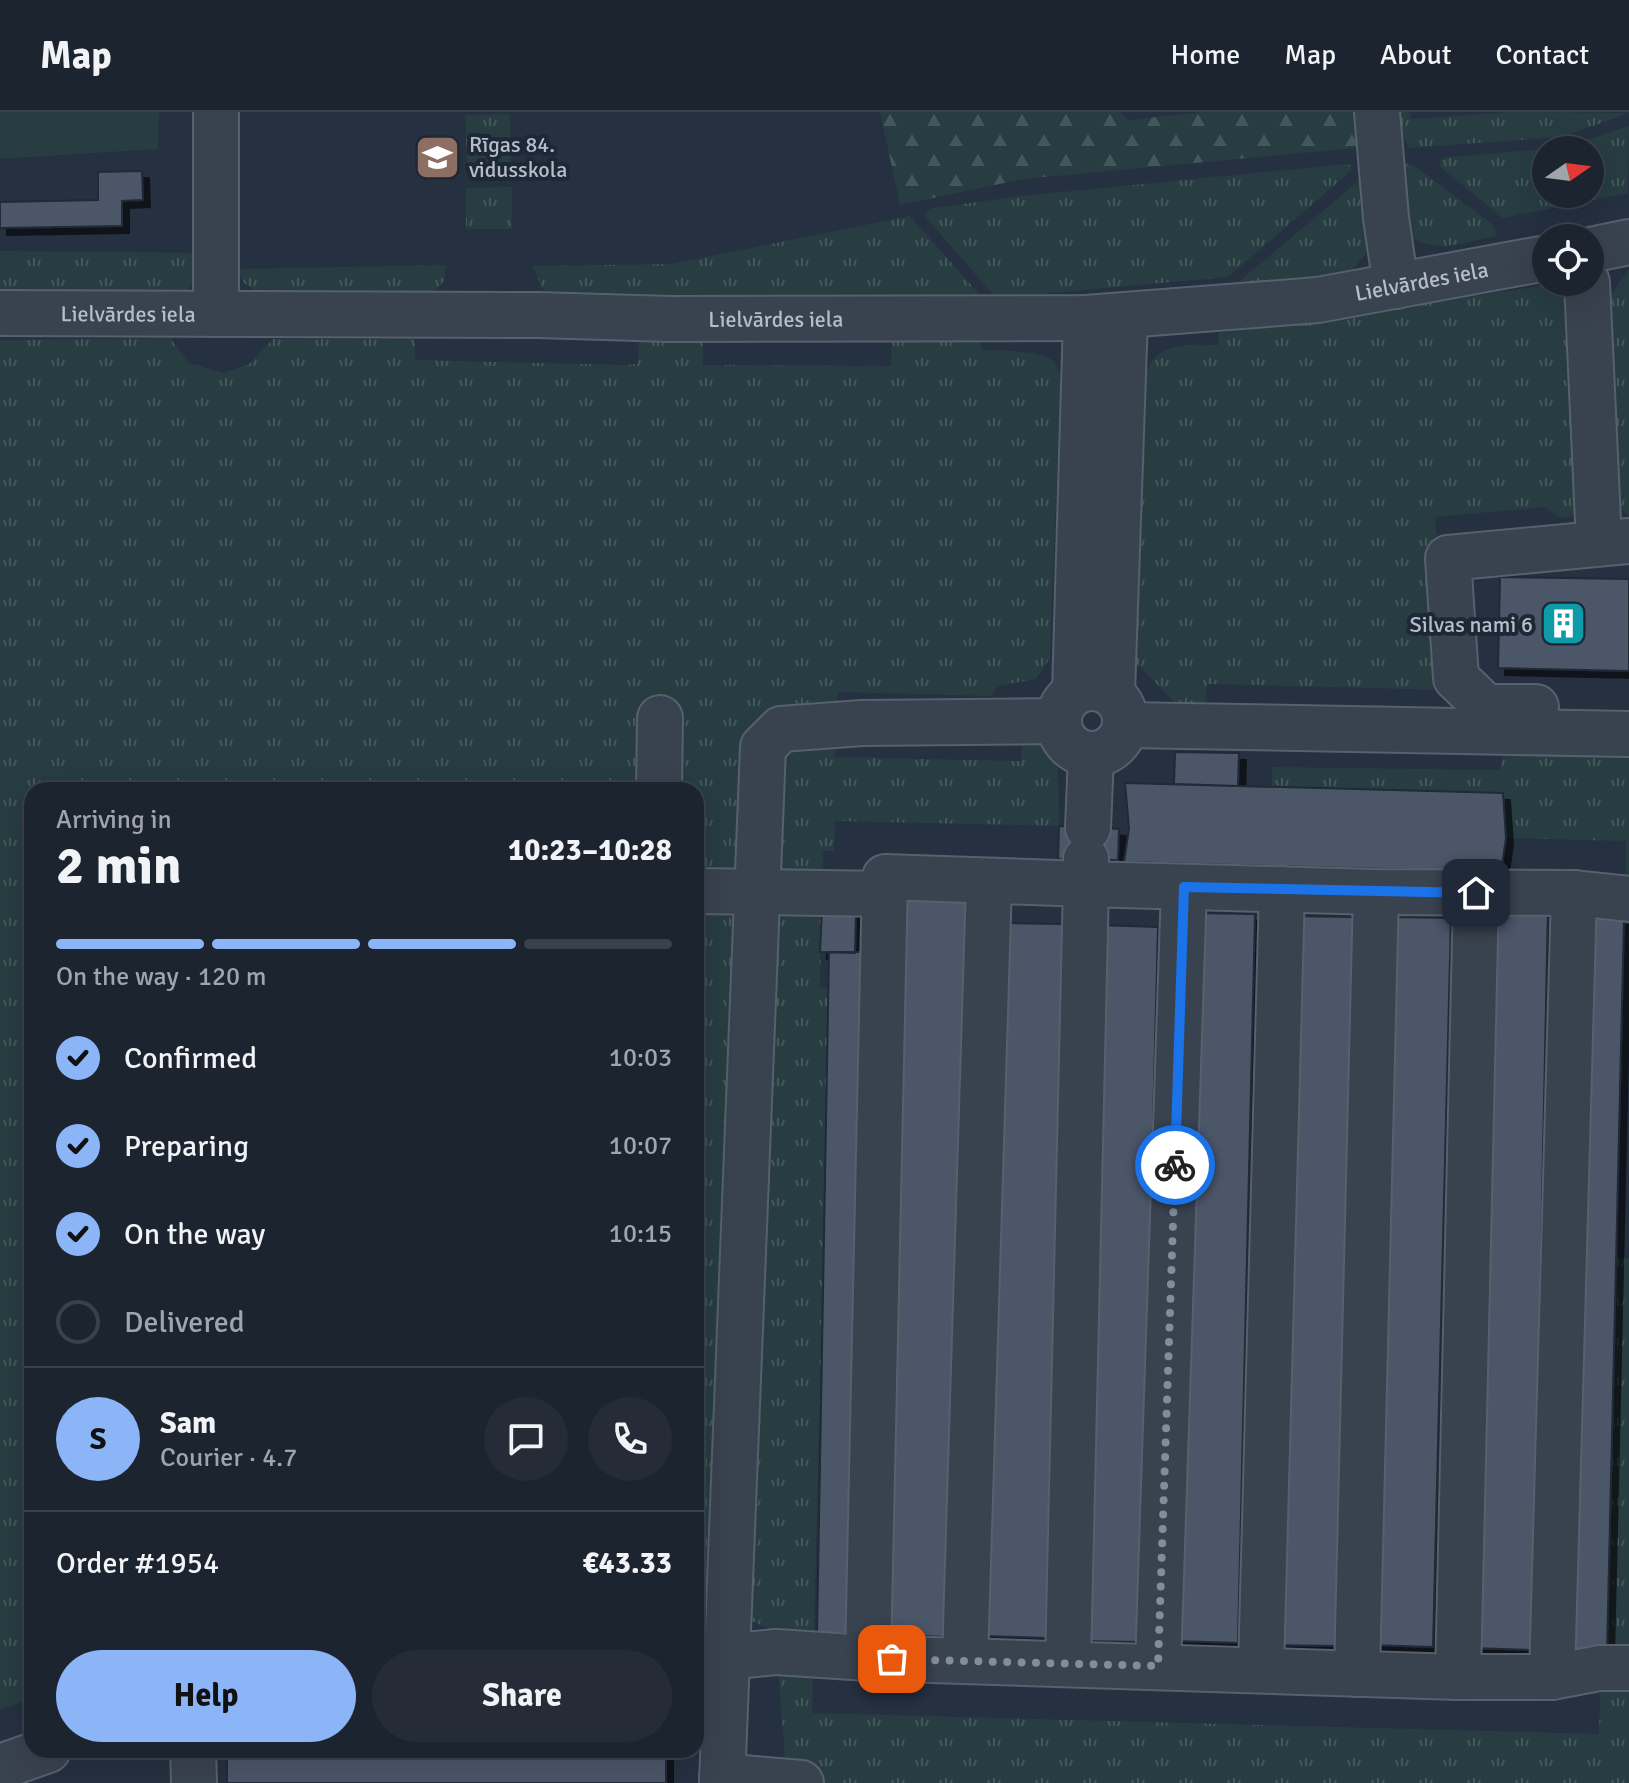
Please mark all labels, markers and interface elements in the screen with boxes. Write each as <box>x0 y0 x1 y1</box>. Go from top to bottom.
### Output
text: Map <box>40 32 112 79</box>
text: Home <box>1171 38 1240 72</box>
text: Map <box>1284 38 1336 72</box>
text: About <box>1380 38 1452 72</box>
text: Contact <box>1496 38 1589 72</box>
place label: Rīgas 84. vidusskola <box>469 131 567 183</box>
school or university icon: Rīgas 84. vidusskola <box>414 133 462 181</box>
north arrow <box>1532 136 1604 208</box>
map controls <box>1532 136 1604 296</box>
button: locate <box>1532 224 1604 296</box>
street label: Lielvārdes iela <box>1353 255 1490 306</box>
street label: Lielvārdes iela <box>60 300 196 327</box>
street label: Lielvārdes iela <box>708 305 844 332</box>
building icon: Silvas nami 6 <box>1540 600 1588 648</box>
place label: Silvas nami 6 <box>1410 611 1533 638</box>
text: Arriving in <box>56 804 172 836</box>
text: 10:23–10:28 <box>508 832 672 869</box>
text: 2 min <box>56 834 182 898</box>
pin <box>1442 859 1510 927</box>
icon: home <box>1454 871 1498 915</box>
text: On the way · 120 m <box>56 961 266 993</box>
icon: check <box>56 1036 100 1080</box>
text: Confirmed <box>124 1040 257 1077</box>
text: 10:03 <box>609 1042 672 1074</box>
icon: check <box>56 1124 100 1168</box>
courier <box>1135 1125 1215 1205</box>
text: Preparing <box>124 1128 249 1165</box>
text: 10:07 <box>609 1130 672 1162</box>
icon: bike <box>1153 1143 1197 1187</box>
icon: check <box>56 1212 100 1256</box>
text: On the way <box>124 1216 265 1253</box>
text: 10:15 <box>609 1218 672 1250</box>
text: Delivered <box>124 1304 245 1341</box>
button: chat <box>484 1397 568 1481</box>
button: phone <box>588 1397 672 1481</box>
text: Sam <box>160 1405 216 1442</box>
text: S <box>90 1421 106 1458</box>
text: Courier · 4.7 <box>160 1442 297 1474</box>
text: Order #1954 <box>56 1545 219 1582</box>
text: €43.33 <box>582 1545 672 1582</box>
pin <box>858 1625 926 1693</box>
icon: bag <box>870 1637 914 1681</box>
button: Help <box>56 1650 356 1742</box>
button: Share <box>372 1650 672 1742</box>

